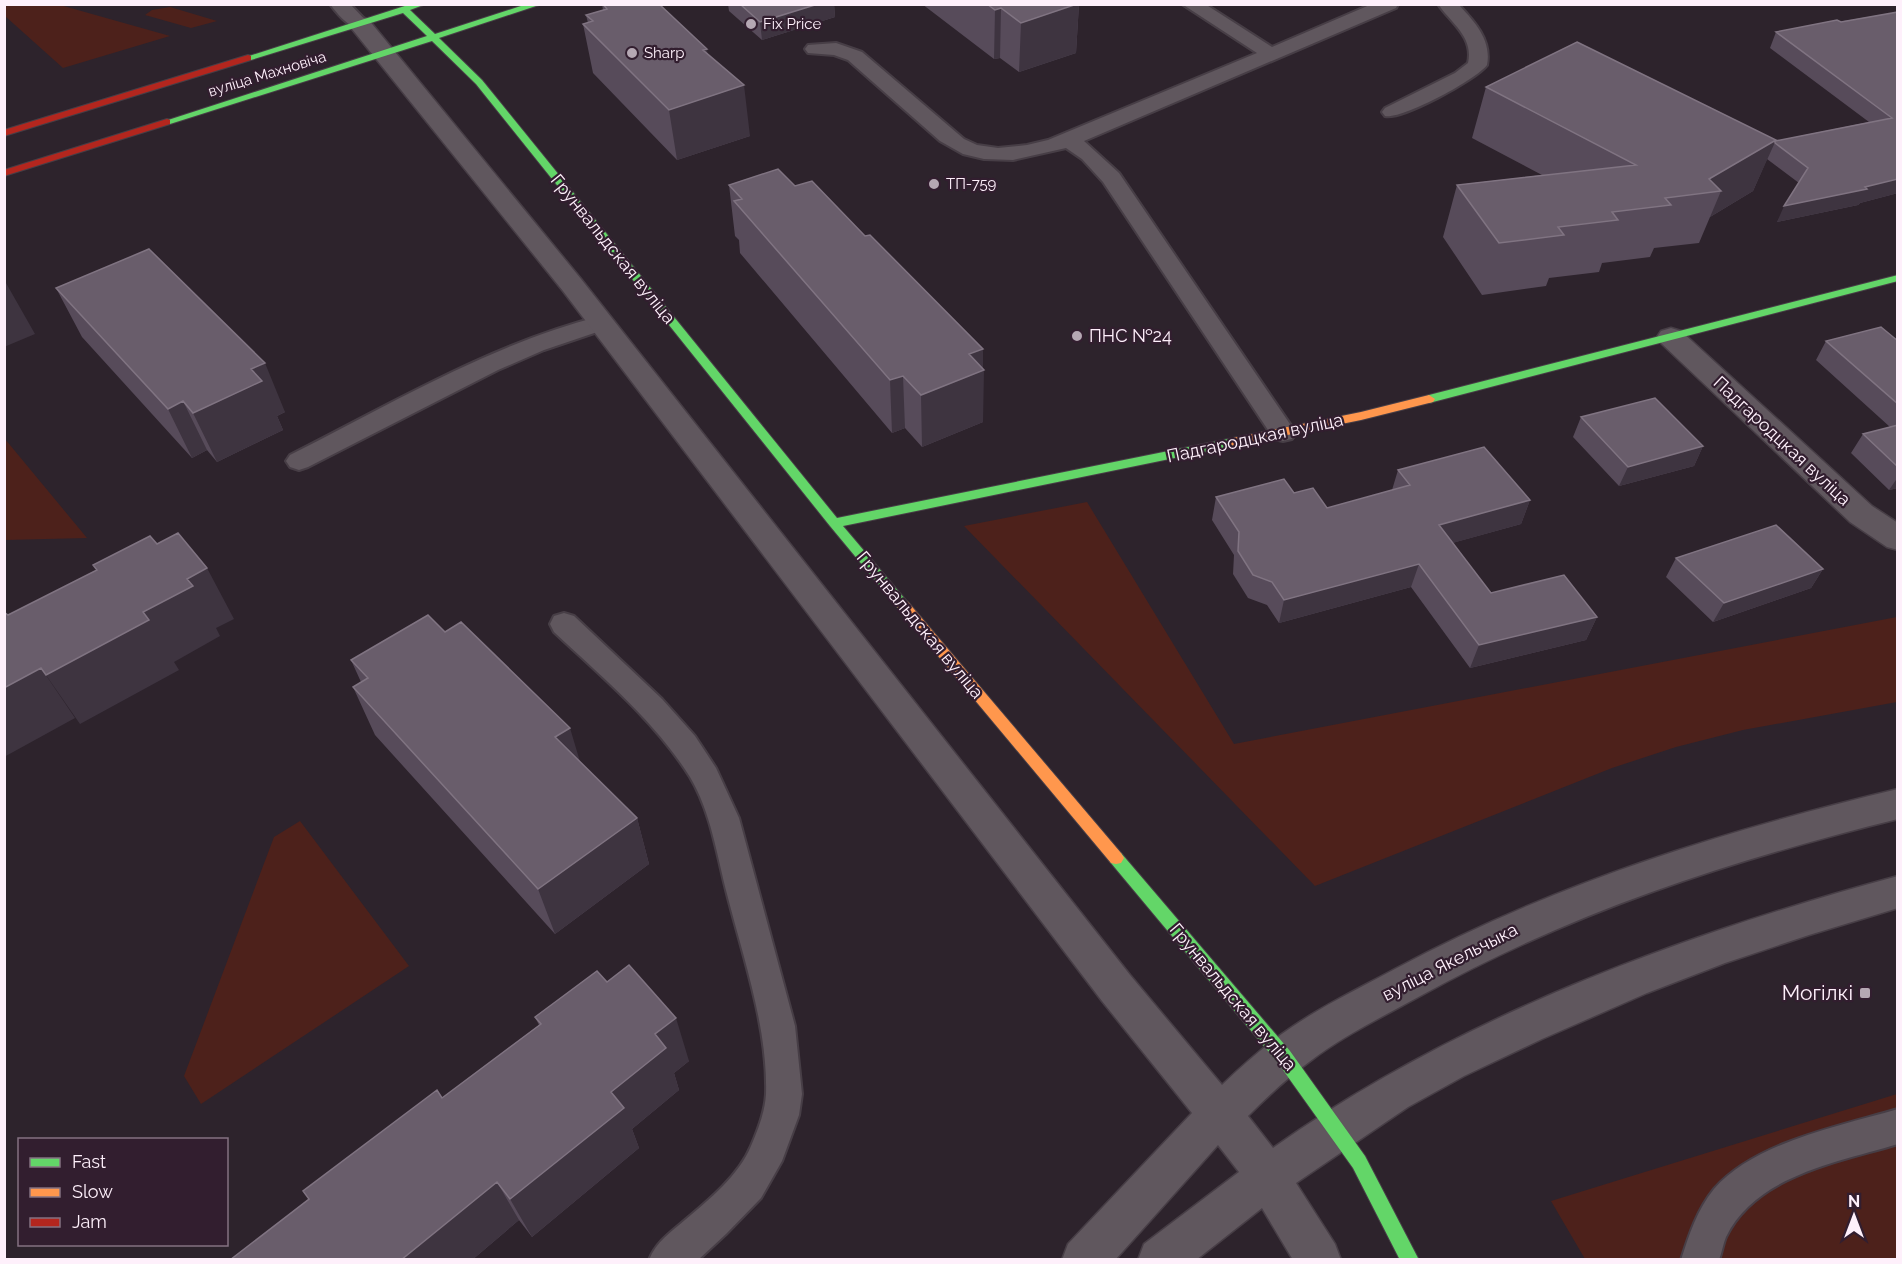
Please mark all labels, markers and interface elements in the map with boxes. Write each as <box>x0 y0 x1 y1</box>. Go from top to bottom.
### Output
place label: Fix Price <box>763 15 822 33</box>
marker: Fix Price <box>744 17 758 31</box>
place label: Sharp <box>644 44 685 62</box>
marker: Sharp <box>625 46 639 60</box>
street label: вуліца Махновіча <box>206 48 328 100</box>
street label: Грунвальдская вуліца <box>547 170 680 328</box>
place label: ТП-759 <box>946 175 997 193</box>
marker: ТП-759 <box>927 177 941 191</box>
place label: ПНС №24 <box>1089 325 1172 346</box>
marker: ПНС №24 <box>1070 329 1084 343</box>
street label: Падгародцкая вуліца <box>1709 372 1855 510</box>
street label: Падгародцкая вуліца <box>1165 409 1345 466</box>
street label: Грунвальдская вуліца <box>853 547 988 703</box>
street label: вуліца Якельчыка <box>1379 918 1521 1005</box>
street label: Грунвальдская вуліца <box>1166 919 1301 1075</box>
place label: Могілкі <box>1782 980 1853 1005</box>
marker: Могілкі <box>1858 986 1872 1000</box>
legend <box>18 1138 228 1246</box>
text: Fast <box>72 1151 106 1172</box>
text: Slow <box>72 1181 113 1202</box>
north arrow <box>1824 1186 1884 1246</box>
text: N <box>1848 1192 1860 1211</box>
text: Jam <box>72 1211 107 1232</box>

